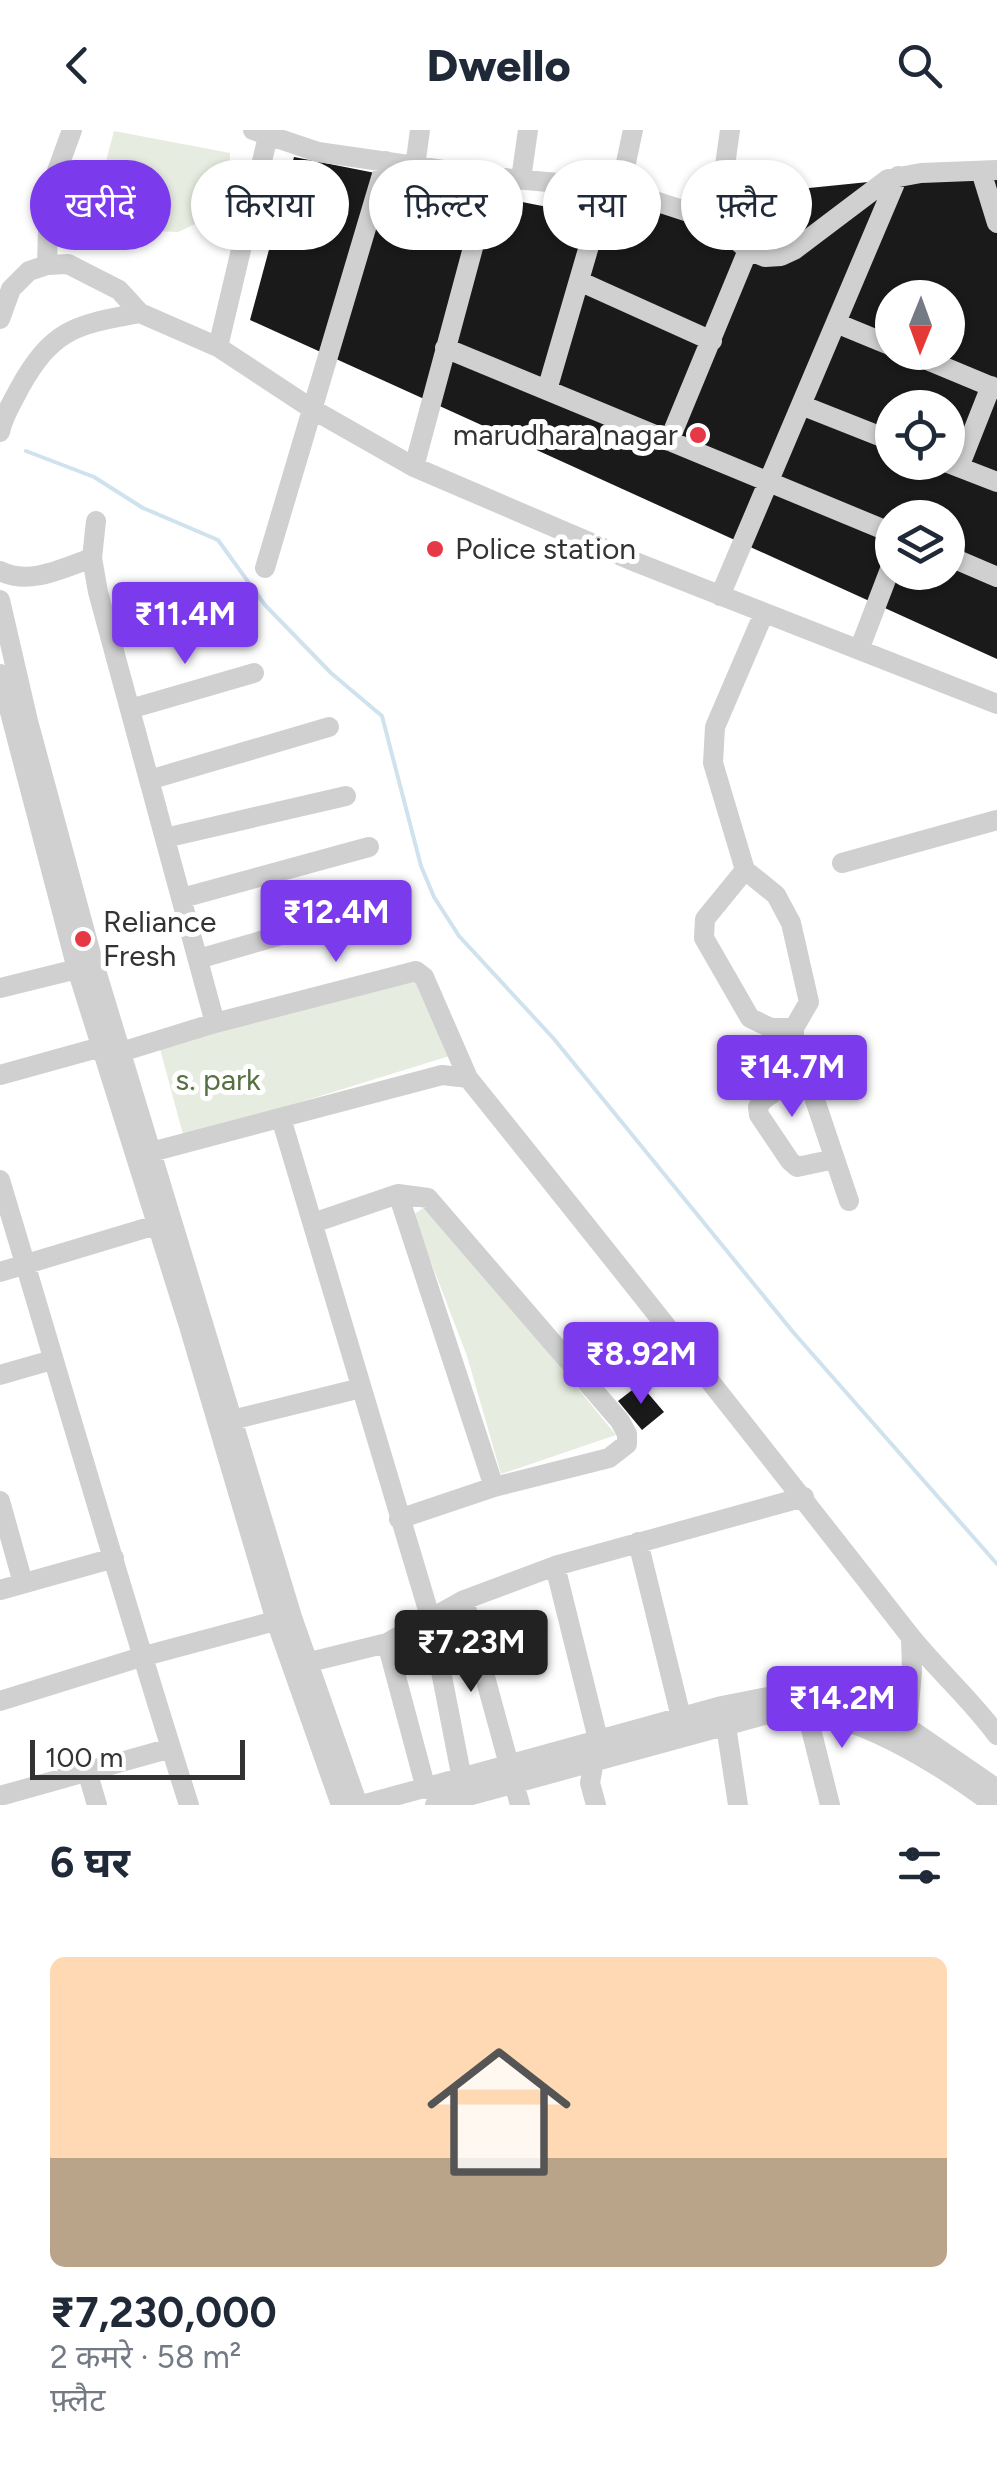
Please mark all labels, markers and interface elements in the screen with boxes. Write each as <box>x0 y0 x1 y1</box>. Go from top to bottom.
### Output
icon: back <box>50 38 105 93</box>
text: Dwello <box>426 38 571 92</box>
icon: search <box>892 38 947 93</box>
chip: खरीदें <box>30 160 171 250</box>
chip: किराया <box>191 160 349 250</box>
chip: फ़िल्टर <box>369 160 523 250</box>
chip: नया <box>543 160 661 250</box>
chip: फ़्लैट <box>681 160 812 250</box>
north arrow <box>875 280 965 370</box>
map controls <box>875 280 965 590</box>
button: locate <box>875 390 965 480</box>
place label: marudhara nagar <box>453 416 678 453</box>
marker: marudhara nagar <box>687 424 709 446</box>
button: layers <box>875 500 965 590</box>
place label: Police station <box>455 530 636 567</box>
marker: Police station <box>424 538 446 560</box>
pin: ₹11.4M <box>104 582 266 667</box>
text: ₹11.4M <box>134 595 236 633</box>
pin: ₹12.4M <box>255 880 417 965</box>
text: ₹12.4M <box>283 893 389 931</box>
place label: Reliance Fresh <box>103 903 216 974</box>
marker: Reliance Fresh <box>72 928 94 950</box>
pin: ₹14.7M <box>711 1035 873 1120</box>
text: ₹14.7M <box>739 1048 845 1086</box>
park label: s. park <box>175 1061 261 1098</box>
pin: ₹8.92M <box>560 1322 722 1407</box>
text: ₹8.92M <box>585 1335 697 1373</box>
pin: ₹7.23M <box>390 1610 552 1695</box>
text: ₹7.23M <box>417 1623 525 1661</box>
pin: ₹14.2M <box>761 1666 923 1751</box>
text: ₹14.2M <box>789 1679 895 1717</box>
scale bar <box>30 1735 245 1780</box>
text: 100 m <box>45 1740 123 1774</box>
text: 6 घर <box>50 1837 130 1888</box>
icon: filters <box>892 1838 947 1893</box>
icon: home <box>409 2022 589 2202</box>
text: ₹7,230,000 <box>50 2287 277 2338</box>
text: 2 कमरे · 58 m² <box>50 2338 241 2376</box>
text: फ़्लैट <box>50 2381 105 2419</box>

